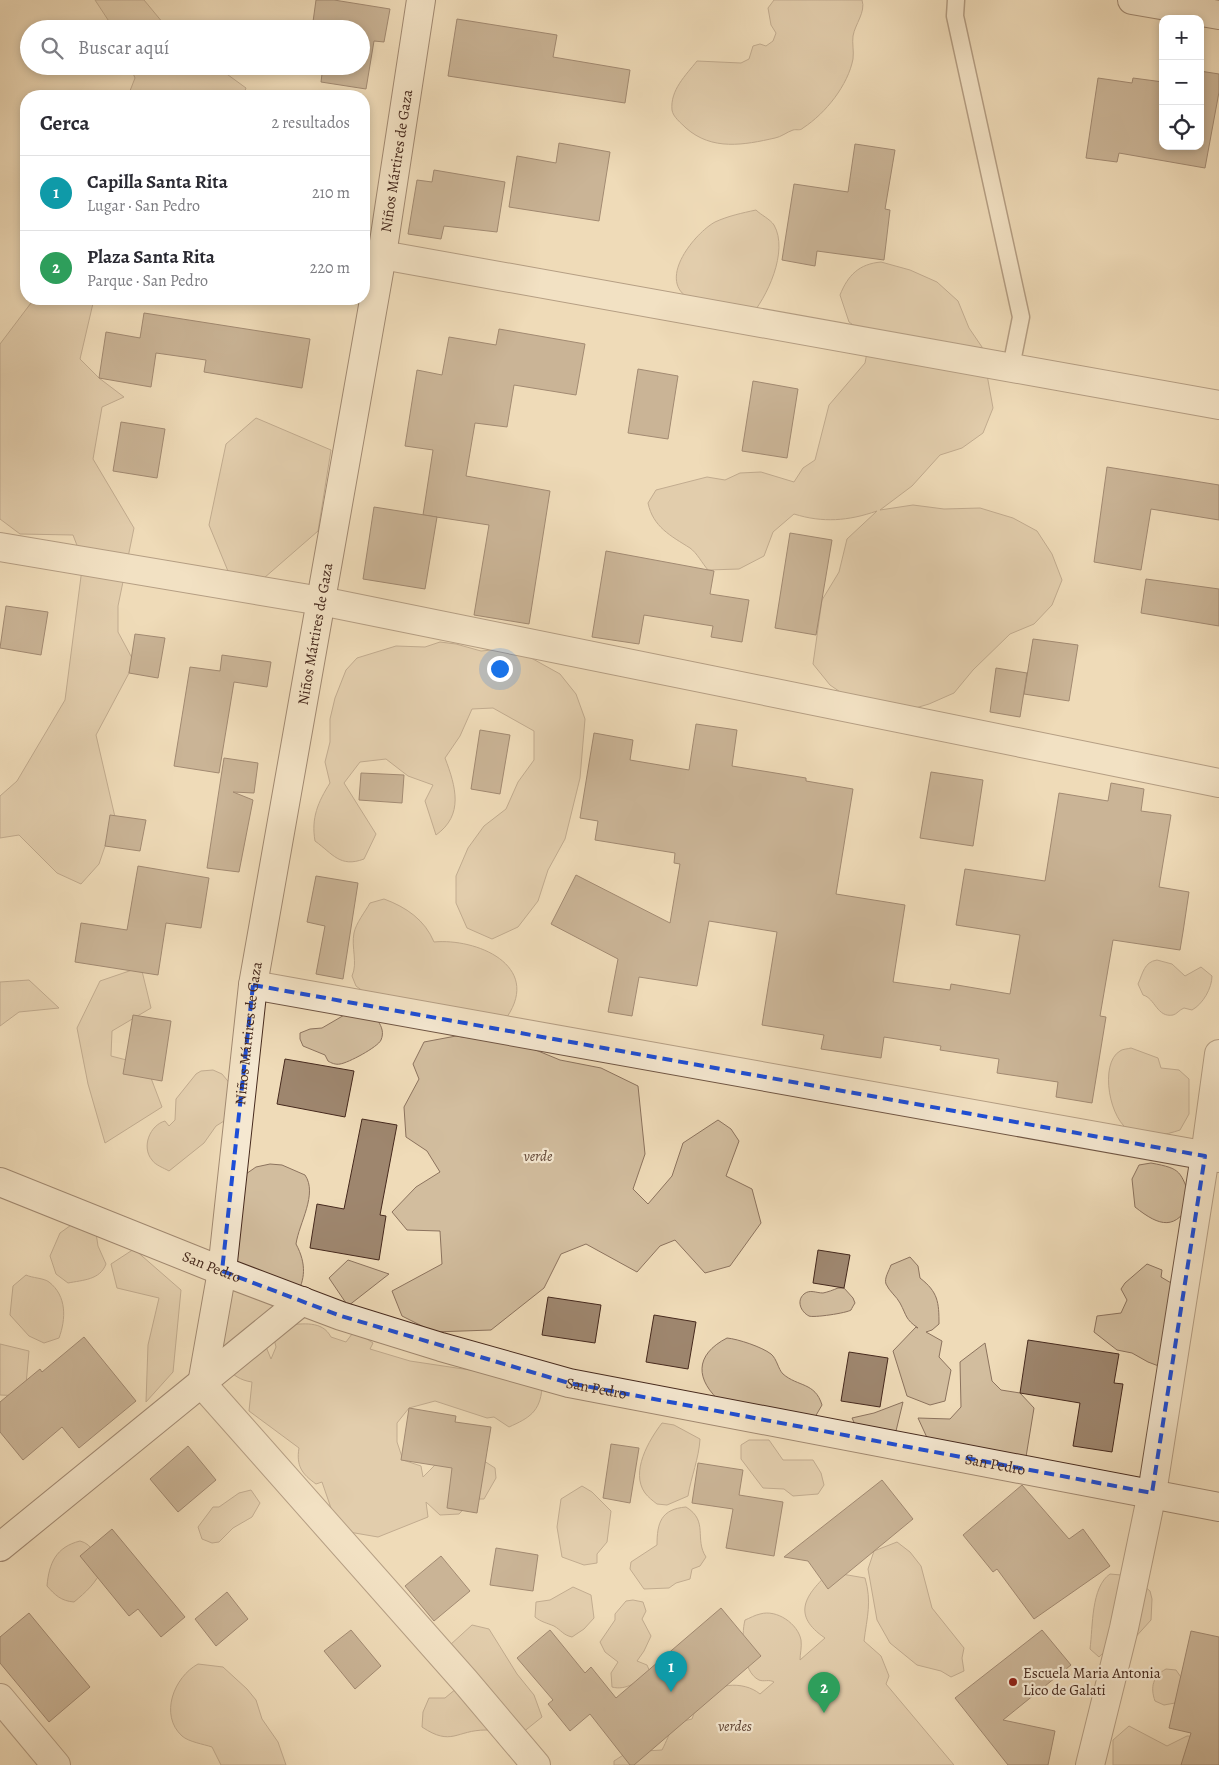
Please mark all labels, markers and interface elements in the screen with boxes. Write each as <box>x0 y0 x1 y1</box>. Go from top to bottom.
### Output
map controls <box>1159 15 1204 150</box>
button: + <box>1159 15 1204 60</box>
search box <box>20 20 370 75</box>
icon: search <box>38 34 66 62</box>
text: Buscar aquí <box>78 35 169 61</box>
button: − <box>1159 60 1204 105</box>
street label: Niños Mártires de Gaza <box>376 88 417 234</box>
button: locate <box>1159 105 1204 150</box>
text: Cerca <box>40 109 90 137</box>
text: 2 resultados <box>271 112 350 134</box>
text: Capilla Santa Rita <box>87 169 228 195</box>
text: 1 <box>53 182 59 204</box>
text: 210 m <box>312 182 350 204</box>
text: Lugar · San Pedro <box>87 195 200 217</box>
text: Plaza Santa Rita <box>87 244 215 270</box>
text: 2 <box>52 257 60 279</box>
text: 220 m <box>310 257 350 279</box>
text: Parque · San Pedro <box>87 270 208 292</box>
street label: Niños Mártires de Gaza <box>293 561 337 707</box>
your location <box>487 656 513 682</box>
street label: Niños Mártires de Gaza <box>230 960 267 1106</box>
park label: verde <box>524 1146 553 1166</box>
street label: San Pedro <box>179 1246 244 1287</box>
street label: San Pedro <box>564 1373 628 1404</box>
street label: San Pedro <box>963 1449 1027 1480</box>
pin: 1 <box>655 1651 687 1692</box>
place label: Escuela Maria Antonia Lico de Galati <box>1023 1663 1161 1700</box>
pin: 2 <box>808 1672 840 1713</box>
marker: Escuela Maria Antonia Lico de Galati <box>1007 1676 1019 1688</box>
park label: verdes <box>718 1716 752 1736</box>

